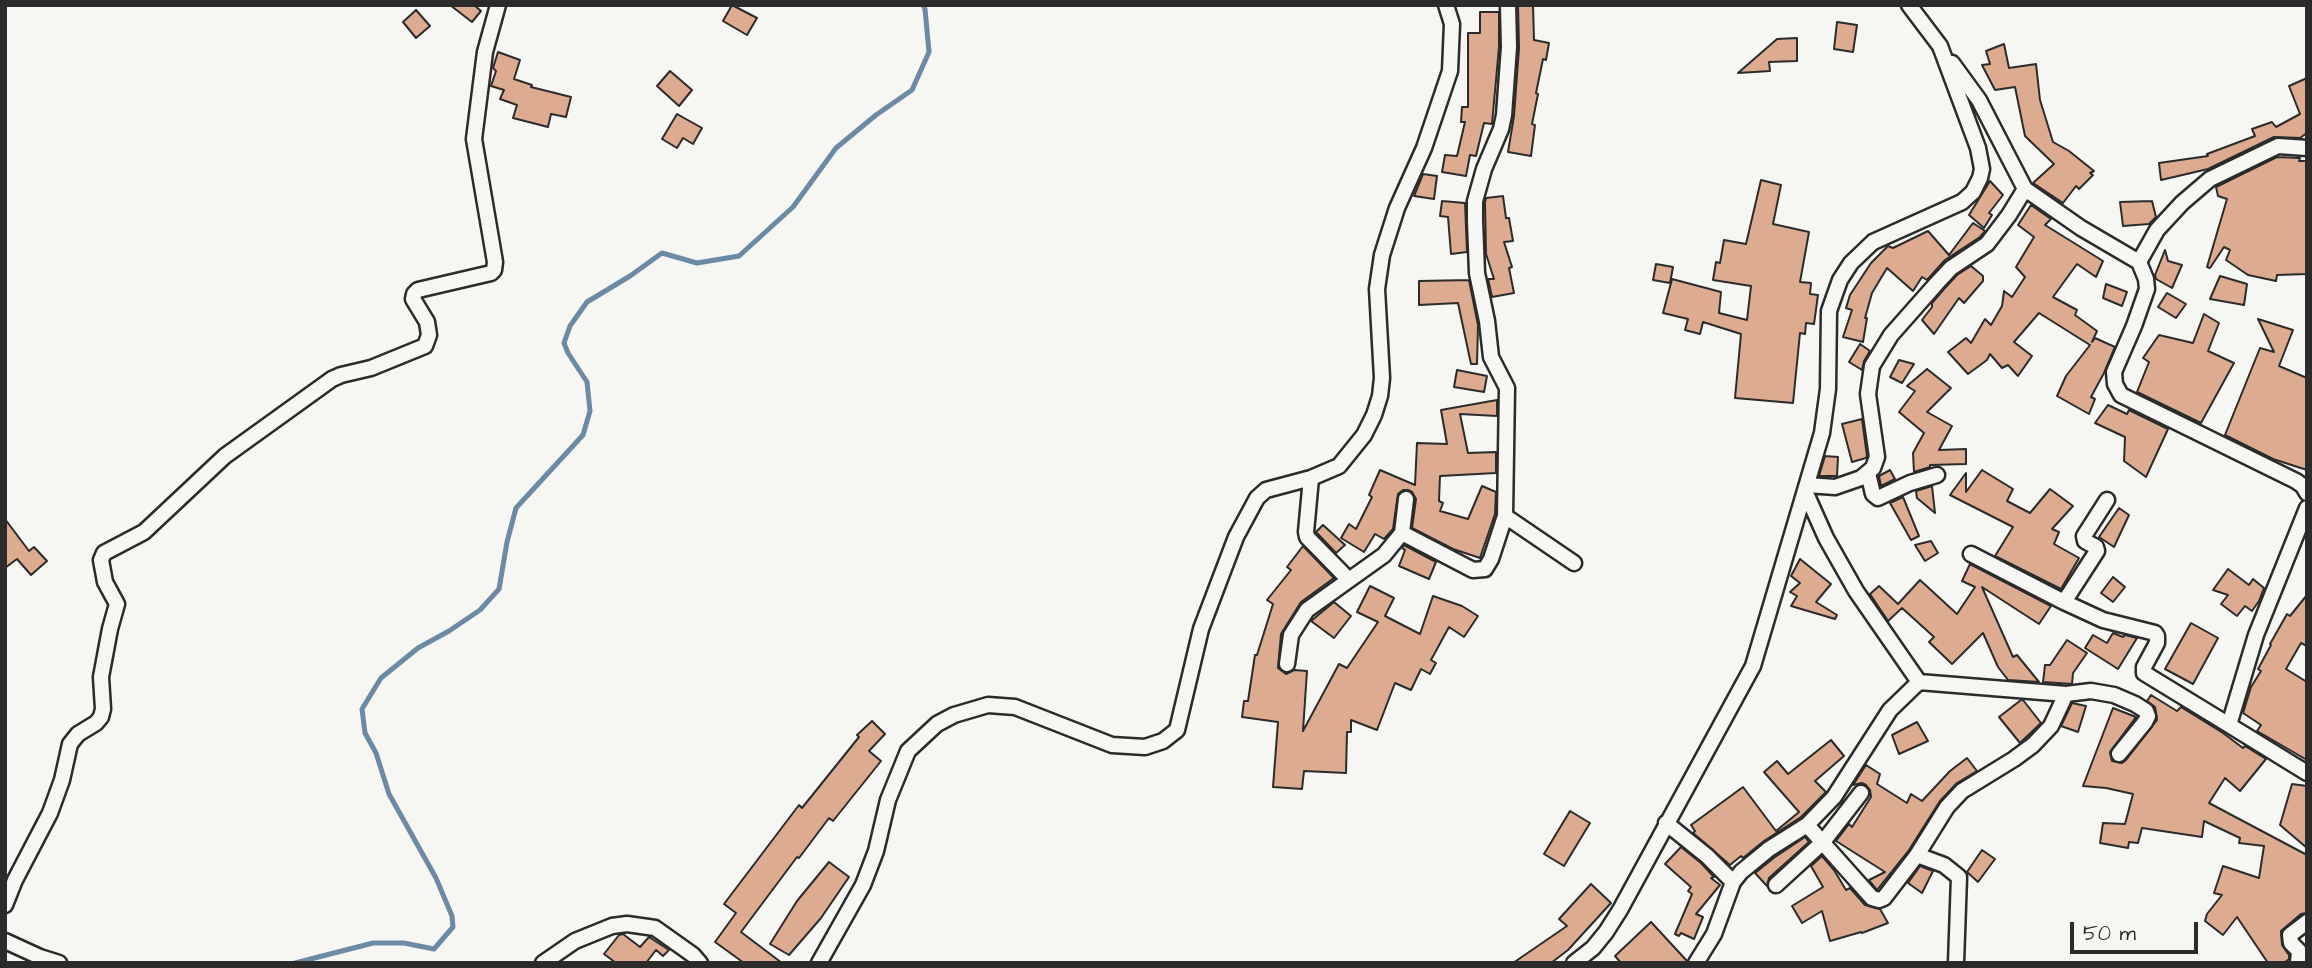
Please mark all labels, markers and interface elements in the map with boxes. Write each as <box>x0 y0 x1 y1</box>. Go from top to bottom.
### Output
scale bar <box>2074 908 2202 952</box>
text: 50 m <box>2083 919 2136 948</box>

